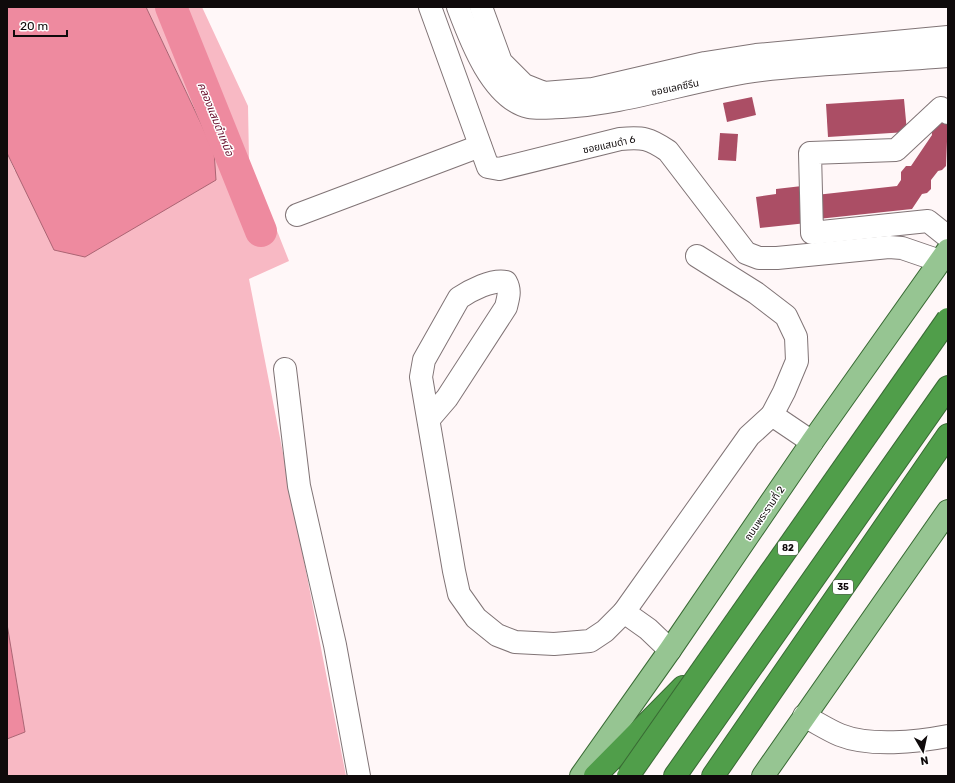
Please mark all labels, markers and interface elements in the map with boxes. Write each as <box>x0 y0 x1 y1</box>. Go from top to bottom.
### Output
scale bar <box>14 12 67 38</box>
text: 20 m <box>20 19 48 33</box>
street label: ซอยเลคซีรีน <box>650 77 700 99</box>
water label: คลองแสมดำเหนือ <box>195 80 237 159</box>
street label: ซอยแสมดำ 6 <box>582 134 637 156</box>
street label: ถนนพระรามที่ 2 <box>741 483 787 543</box>
road number: 82 <box>778 541 798 555</box>
road number: 35 <box>833 580 853 594</box>
north arrow <box>903 731 943 771</box>
text: N <box>919 753 929 767</box>

